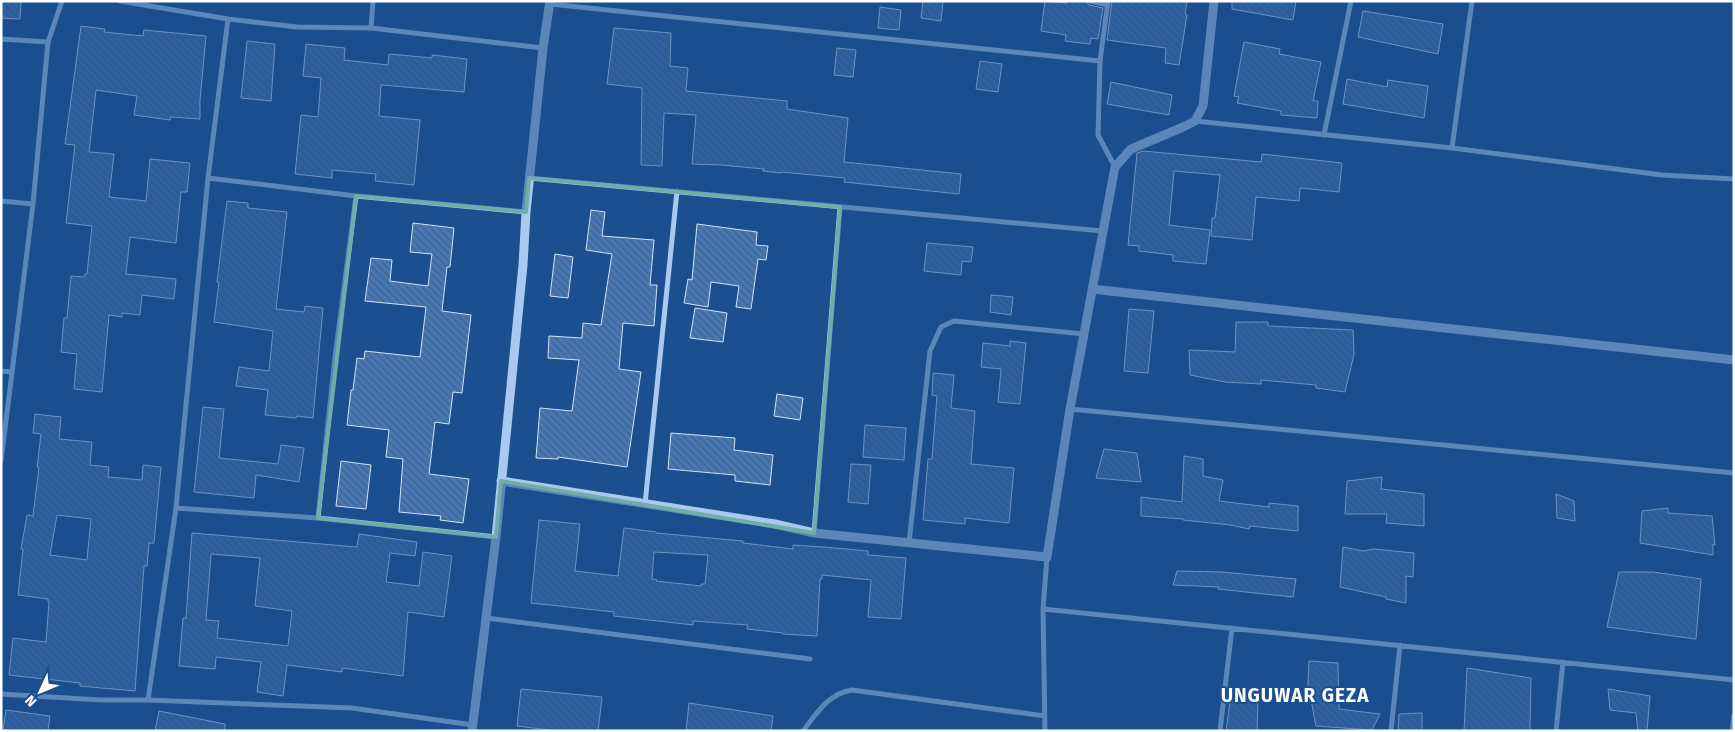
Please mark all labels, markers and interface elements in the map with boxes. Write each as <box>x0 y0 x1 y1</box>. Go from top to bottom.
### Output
north arrow <box>15 667 65 717</box>
district label: UNGUWAR GEZA <box>1221 684 1369 707</box>
text: N <box>22 691 40 710</box>

